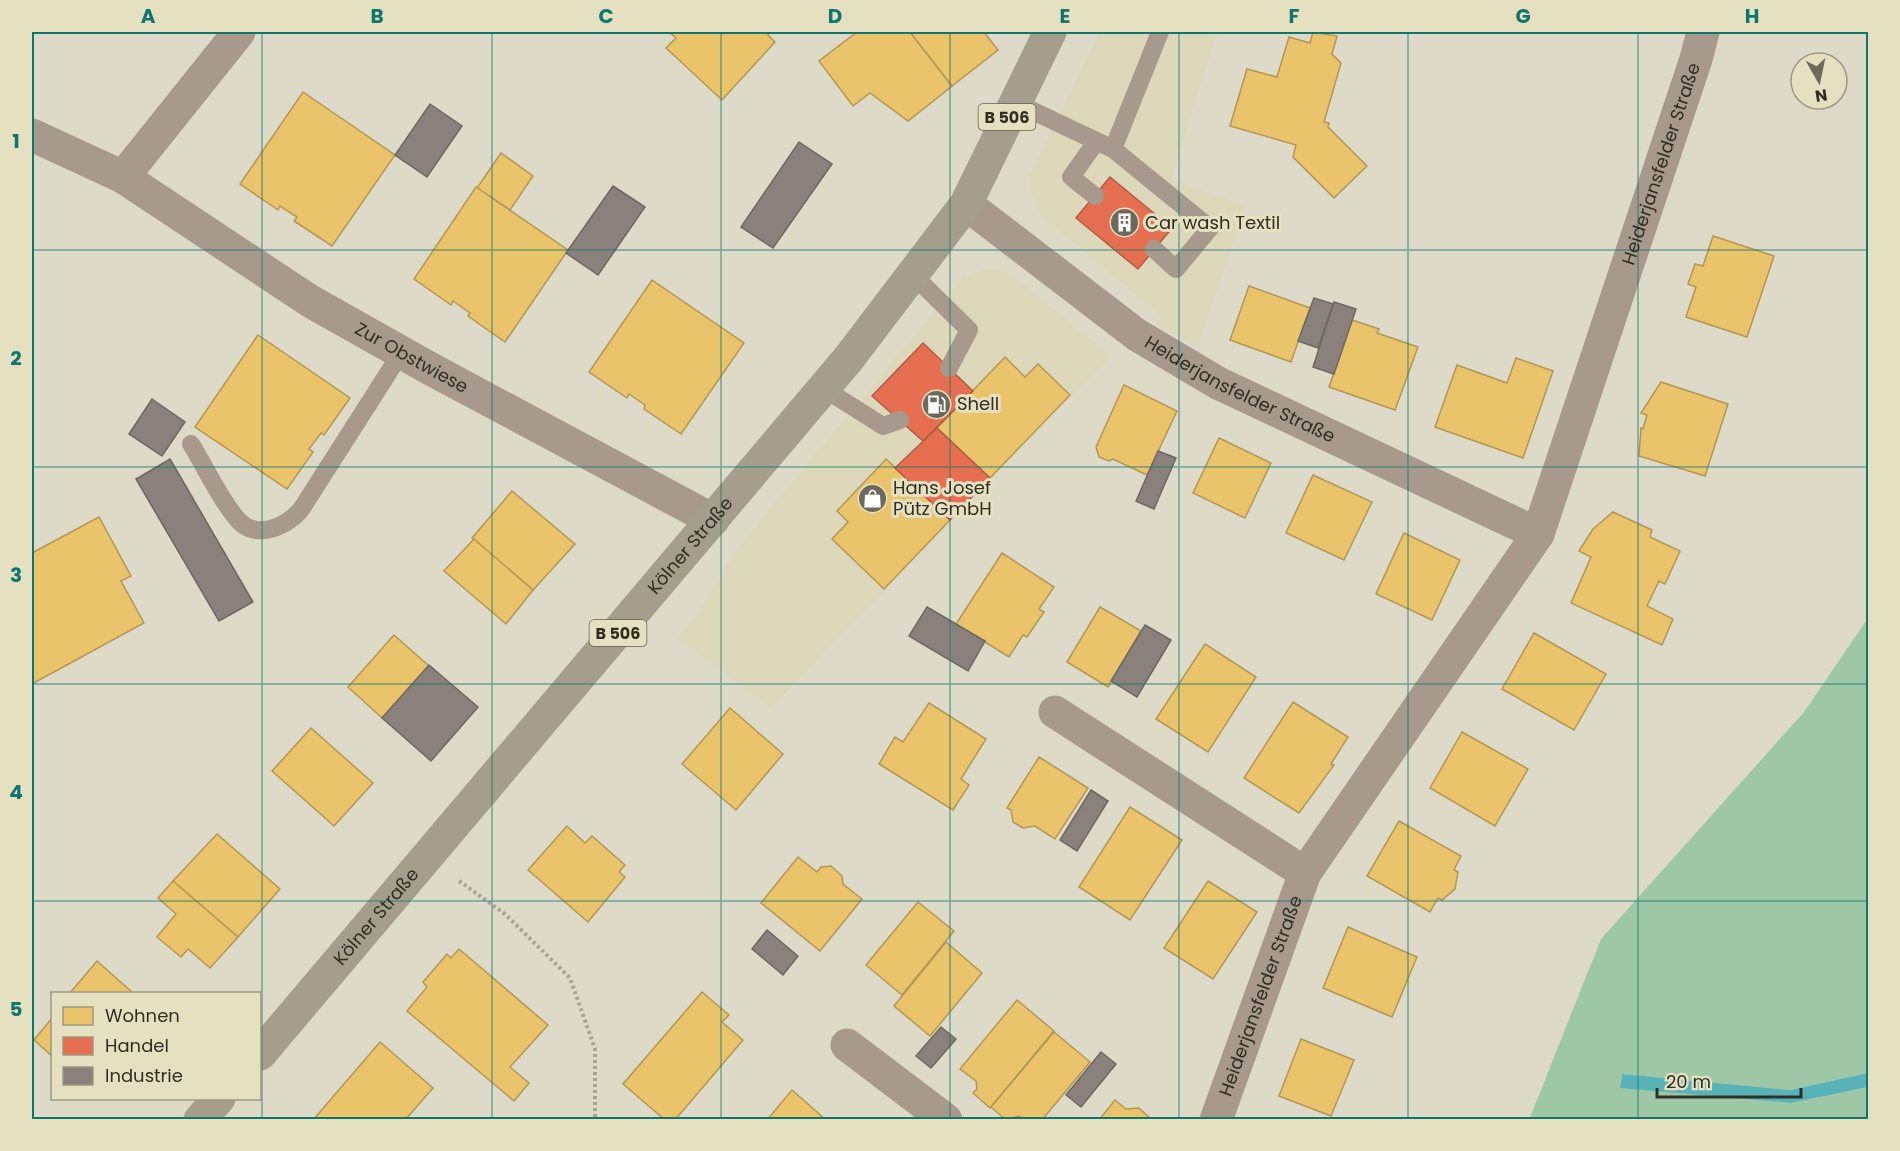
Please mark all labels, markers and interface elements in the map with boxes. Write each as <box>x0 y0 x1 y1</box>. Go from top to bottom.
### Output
text: A <box>141 2 156 30</box>
text: B <box>370 2 384 30</box>
text: C <box>598 2 614 30</box>
text: D <box>828 2 842 30</box>
text: E <box>1060 2 1070 30</box>
text: F <box>1289 2 1300 30</box>
text: G <box>1515 2 1531 30</box>
text: H <box>1745 2 1759 30</box>
north arrow <box>1789 51 1849 111</box>
street label: Heiderjansfelder Straße <box>1615 59 1706 268</box>
text: N <box>1814 83 1829 108</box>
road number: B 506 <box>978 104 1036 130</box>
text: 1 <box>12 127 20 155</box>
building icon: Car wash Textil <box>1108 207 1140 239</box>
place label: Car wash Textil <box>1145 210 1280 235</box>
street label: Zur Obstwiese <box>351 316 473 399</box>
street label: Heiderjansfelder Straße <box>1140 329 1340 449</box>
text: 2 <box>10 344 22 372</box>
fuel station icon: Shell <box>920 388 952 420</box>
place label: Shell <box>957 391 999 416</box>
place label: Hans Josef Pütz GmbH <box>893 475 992 521</box>
shop icon: Hans Josef Pütz GmbH <box>856 482 888 514</box>
street label: Kölner Straße <box>641 491 738 599</box>
text: 3 <box>10 561 22 589</box>
road number: B 506 <box>590 620 646 646</box>
text: 4 <box>9 778 23 806</box>
street label: Kölner Straße <box>327 862 424 970</box>
street label: Heiderjansfelder Straße <box>1213 892 1308 1099</box>
legend <box>51 992 261 1100</box>
text: 5 <box>10 995 23 1023</box>
text: Wohnen <box>105 1003 180 1028</box>
text: Handel <box>105 1033 169 1058</box>
scale bar <box>1657 1061 1801 1099</box>
text: Industrie <box>105 1063 183 1088</box>
text: 20 m <box>1666 1069 1711 1094</box>

